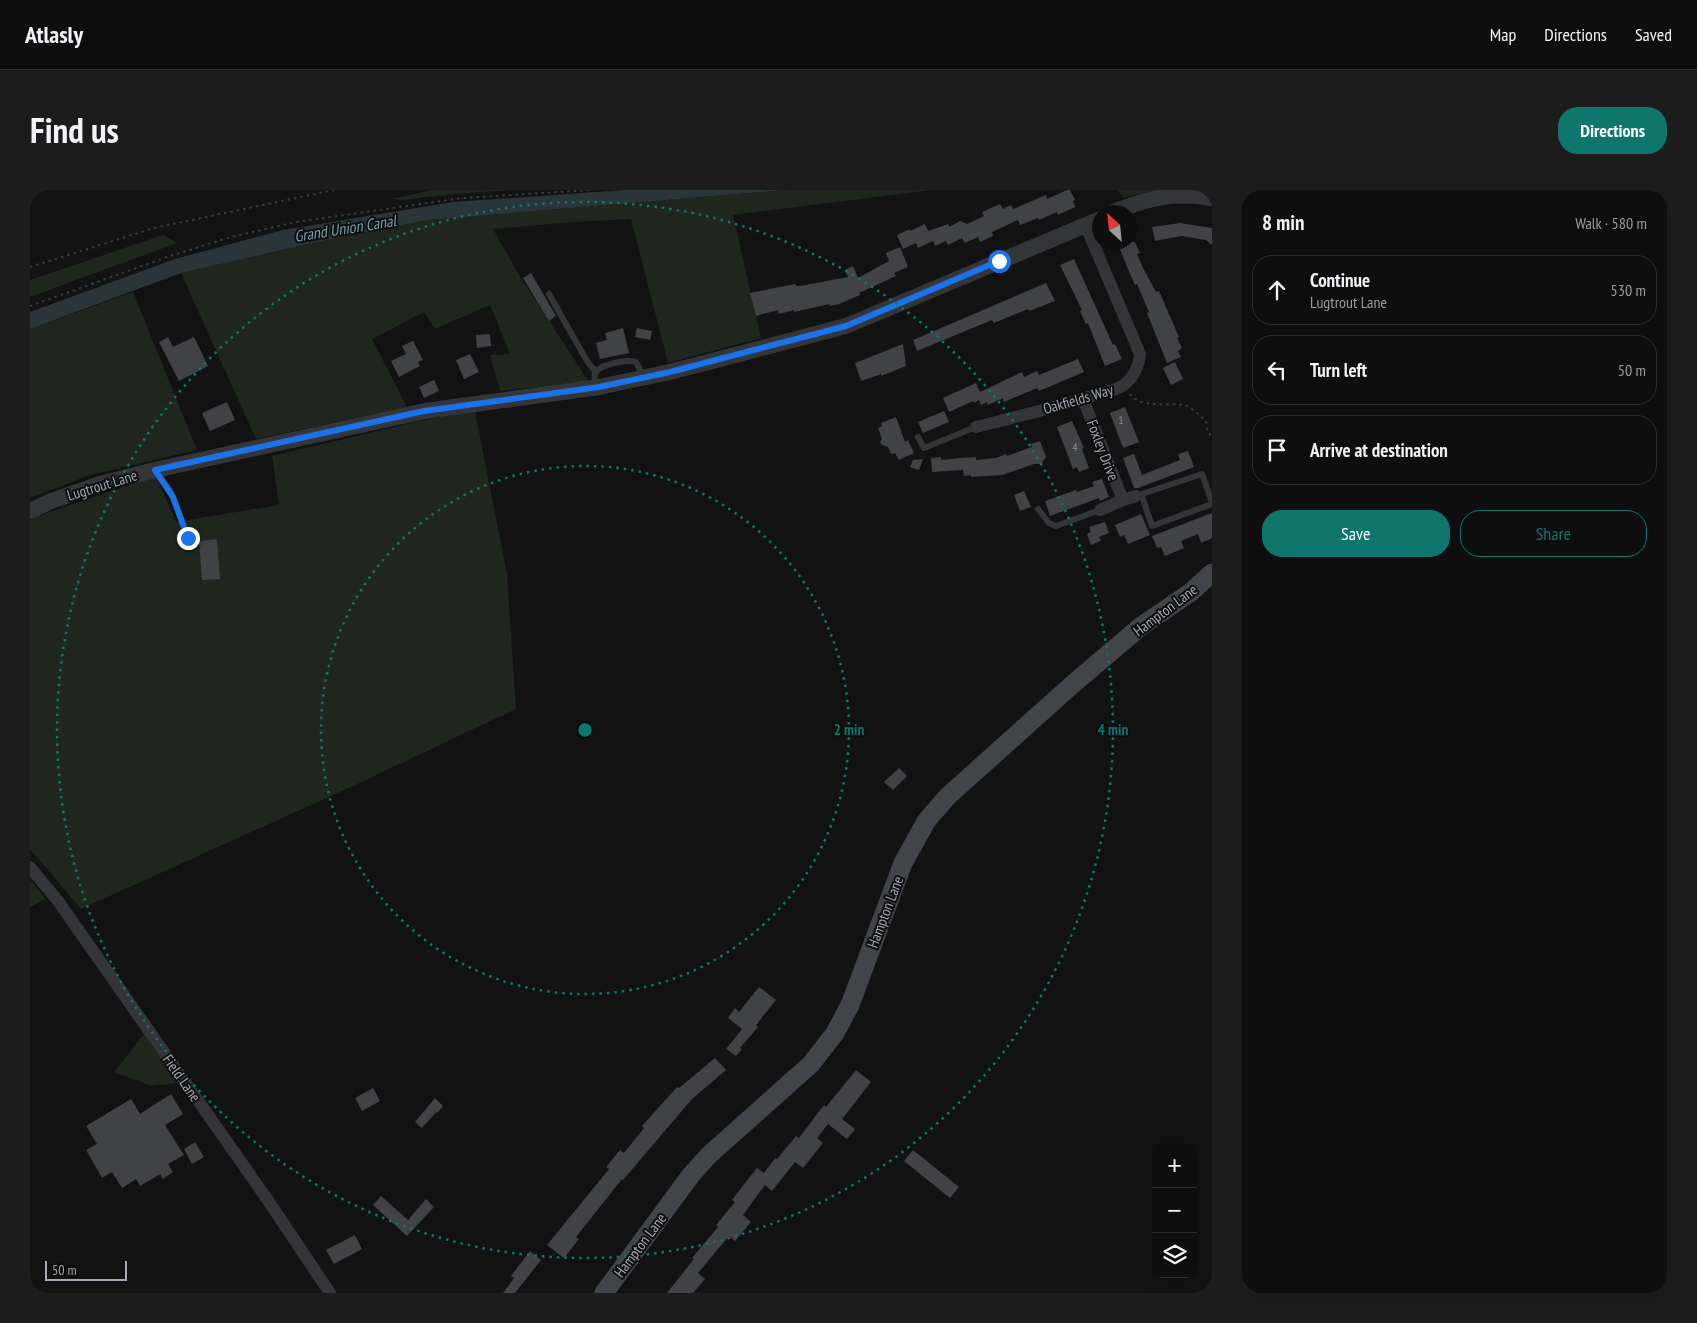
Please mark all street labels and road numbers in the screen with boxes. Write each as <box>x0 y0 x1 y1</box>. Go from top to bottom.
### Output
street label: Oakfields Way <box>1041 380 1116 418</box>
street label: Foxley Drive <box>1083 417 1123 483</box>
street label: Lugtrout Lane <box>65 465 139 505</box>
street label: Hampton Lane <box>1129 580 1201 640</box>
street label: Hampton Lane <box>863 873 907 951</box>
street label: Field Lane <box>159 1051 205 1105</box>
street label: Hampton Lane <box>610 1209 670 1281</box>

